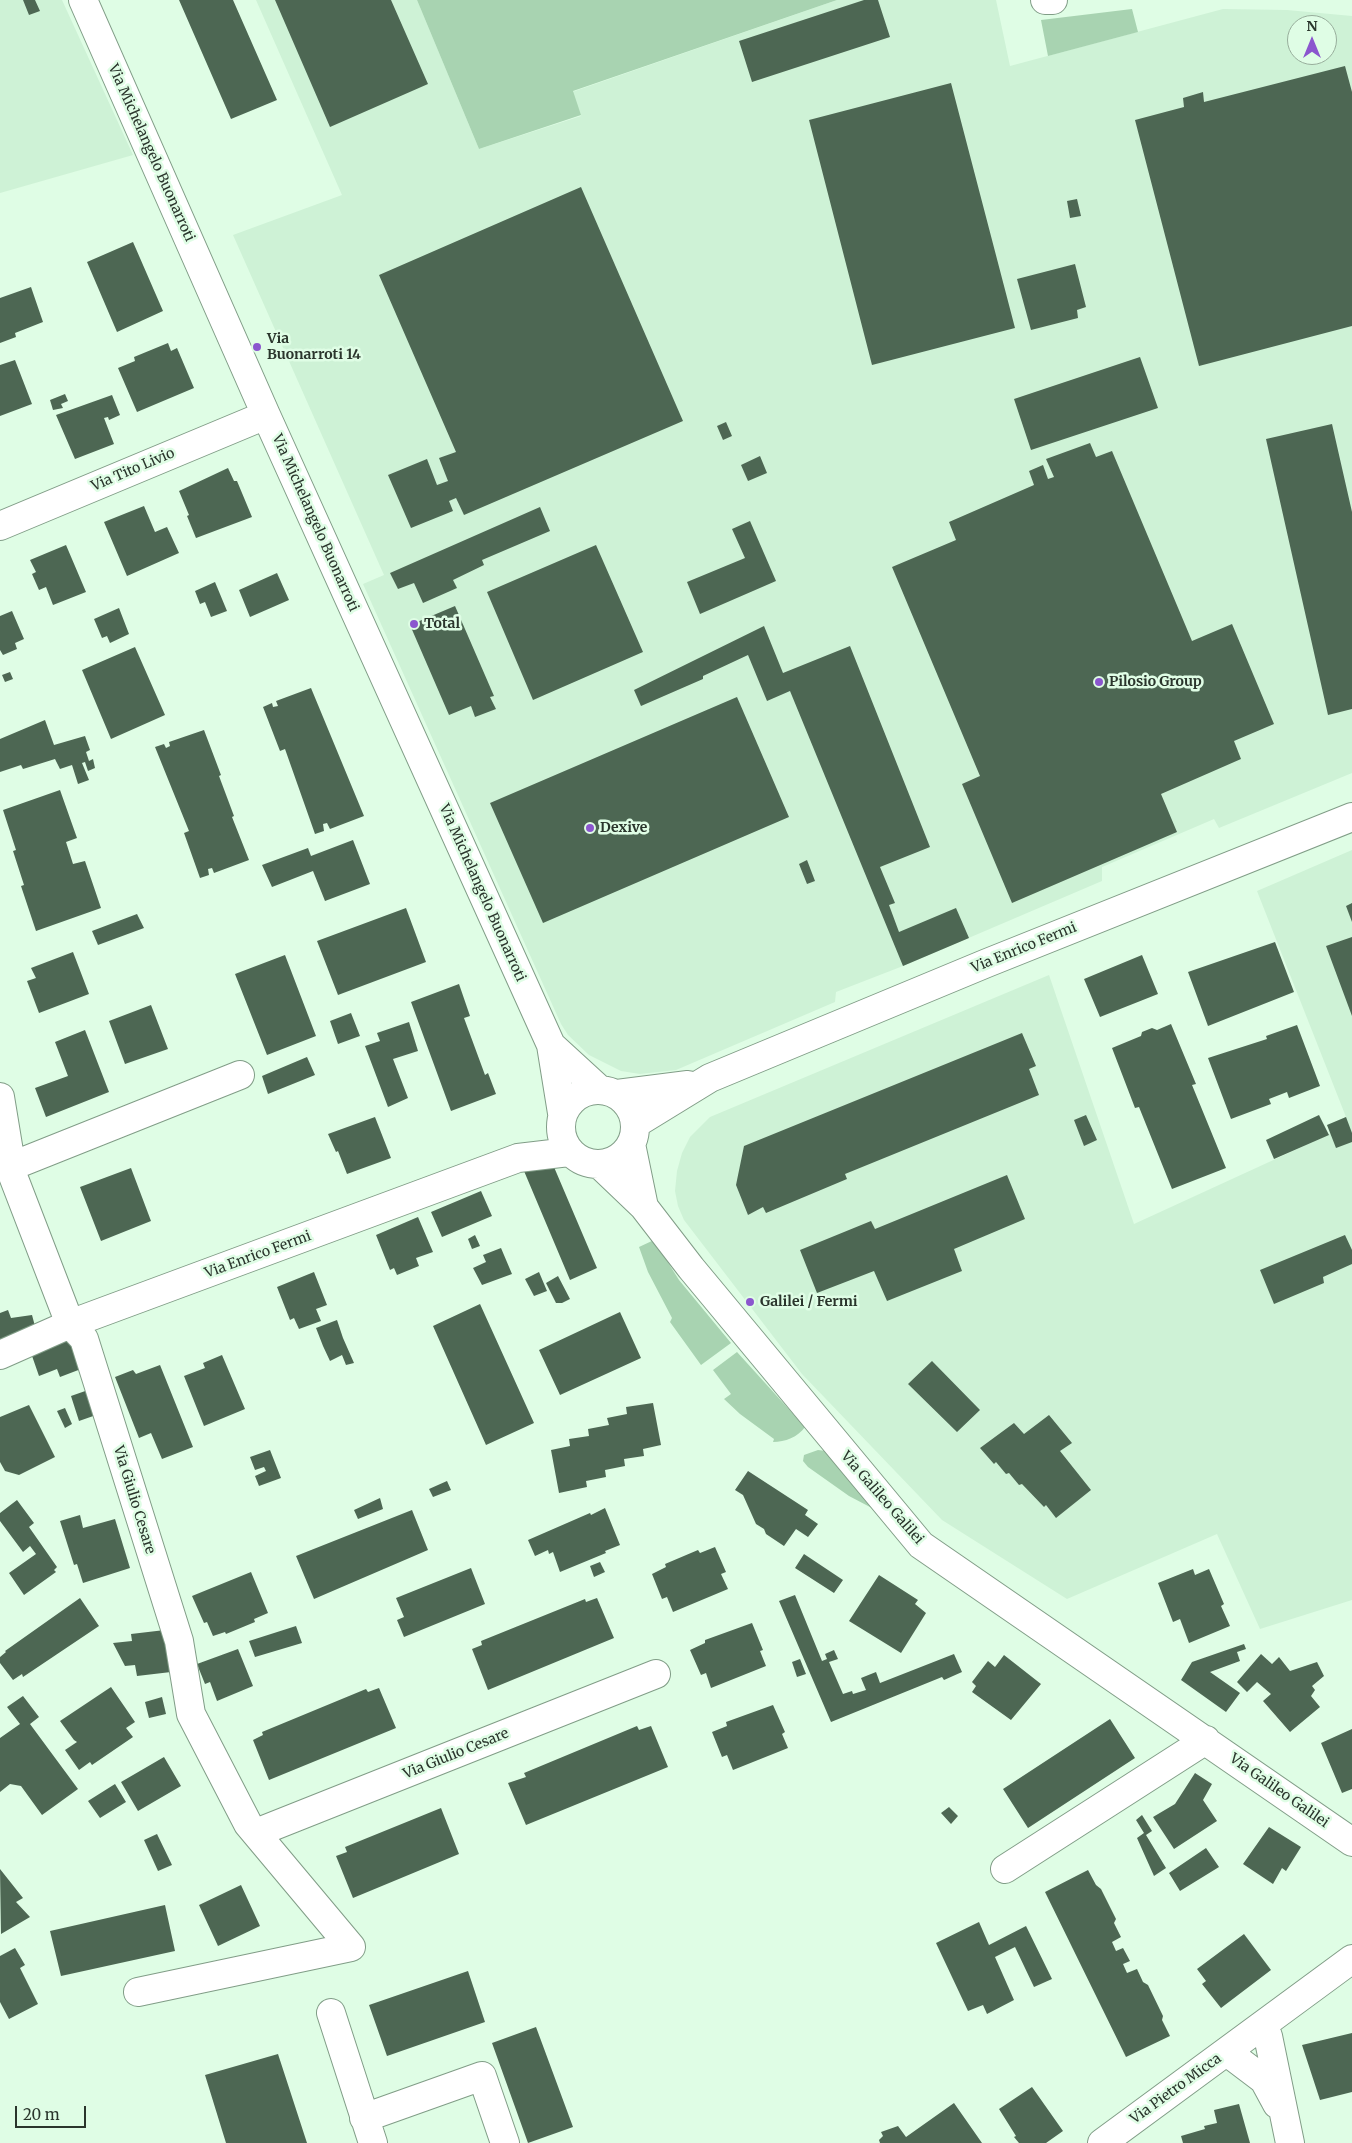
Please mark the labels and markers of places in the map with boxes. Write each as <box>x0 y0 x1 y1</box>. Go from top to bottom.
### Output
place label: Via Buonarroti 14 <box>267 331 361 364</box>
marker: Via Buonarroti 14 <box>251 341 263 353</box>
place label: Total <box>424 616 460 632</box>
marker: Total <box>408 618 420 630</box>
place label: Pilosio Group <box>1109 674 1202 690</box>
marker: Pilosio Group <box>1093 676 1105 688</box>
place label: Dexive <box>600 820 647 836</box>
marker: Dexive <box>584 822 596 834</box>
place label: Galilei / Fermi <box>760 1294 858 1310</box>
marker: Galilei / Fermi <box>744 1296 756 1308</box>

